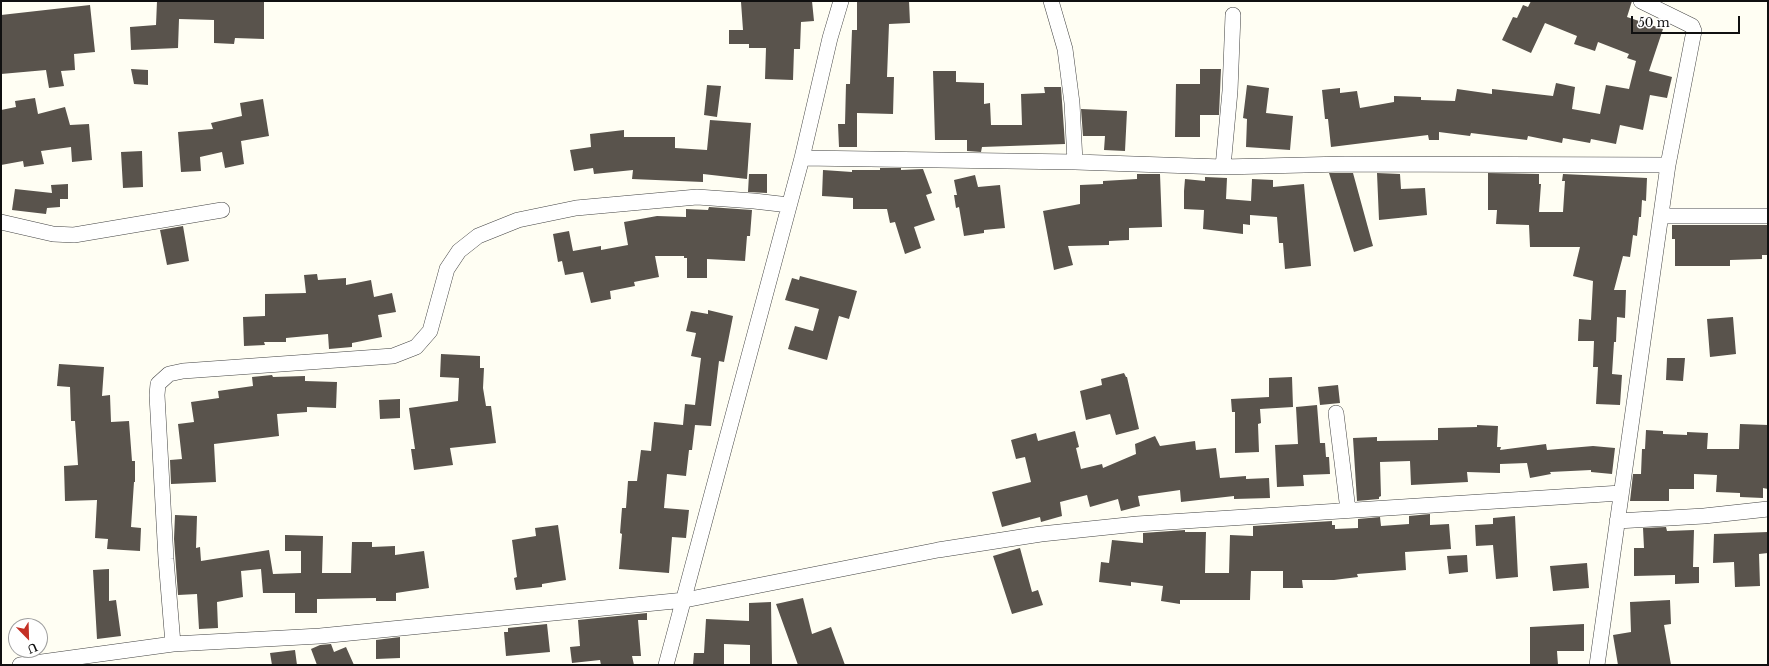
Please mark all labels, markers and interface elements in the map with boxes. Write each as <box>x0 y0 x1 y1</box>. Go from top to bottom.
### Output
scale bar <box>1633 8 1742 34</box>
text: 50 m <box>1638 15 1670 30</box>
north arrow <box>8 618 48 658</box>
text: U <box>25 640 39 656</box>

